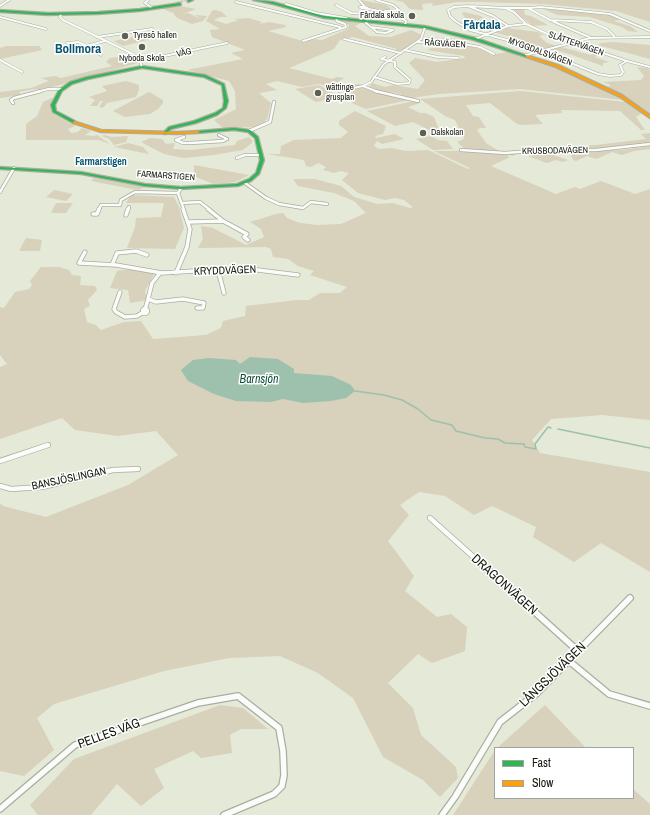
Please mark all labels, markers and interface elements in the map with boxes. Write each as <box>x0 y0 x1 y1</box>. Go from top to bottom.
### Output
place label: Fårdala skola <box>360 11 404 21</box>
marker: Fårdala skola <box>407 11 417 21</box>
district label: Fårdala <box>463 18 501 34</box>
street label: SLÅTTERVÄGEN <box>547 29 605 59</box>
marker: Tyresö hallen <box>120 31 130 41</box>
place label: Tyresö hallen <box>133 31 177 41</box>
street label: MYGGDALSVÄGEN <box>507 35 573 69</box>
street label: RÅGVÄGEN <box>424 38 466 50</box>
district label: Bollmora <box>55 42 101 58</box>
marker: Nyboda Skola <box>137 42 147 52</box>
street label: VÄG <box>175 46 193 60</box>
place label: Nyboda Skola <box>119 54 165 64</box>
place label: wättinge grusplan <box>326 83 354 104</box>
marker: wättinge grusplan <box>313 88 323 98</box>
marker: Dalskolan <box>418 128 428 138</box>
place label: Dalskolan <box>431 128 463 138</box>
street label: KRUSBODAVÄGEN <box>522 145 588 157</box>
district label: Farmarstigen <box>75 156 127 168</box>
street label: FARMARSTIGEN <box>137 169 195 183</box>
street label: KRYDDVÄGEN <box>194 263 256 279</box>
water label: Barnsjön <box>240 373 278 387</box>
street label: BANSJÖSLINGAN <box>31 465 107 493</box>
street label: DRAGONVÄGEN <box>468 551 540 619</box>
street label: LÅNGSJÖVÄGEN <box>517 639 589 711</box>
street label: PELLES VÄG <box>76 716 142 752</box>
legend <box>494 747 634 799</box>
text: Fast <box>532 755 551 771</box>
text: Slow <box>532 775 553 791</box>

